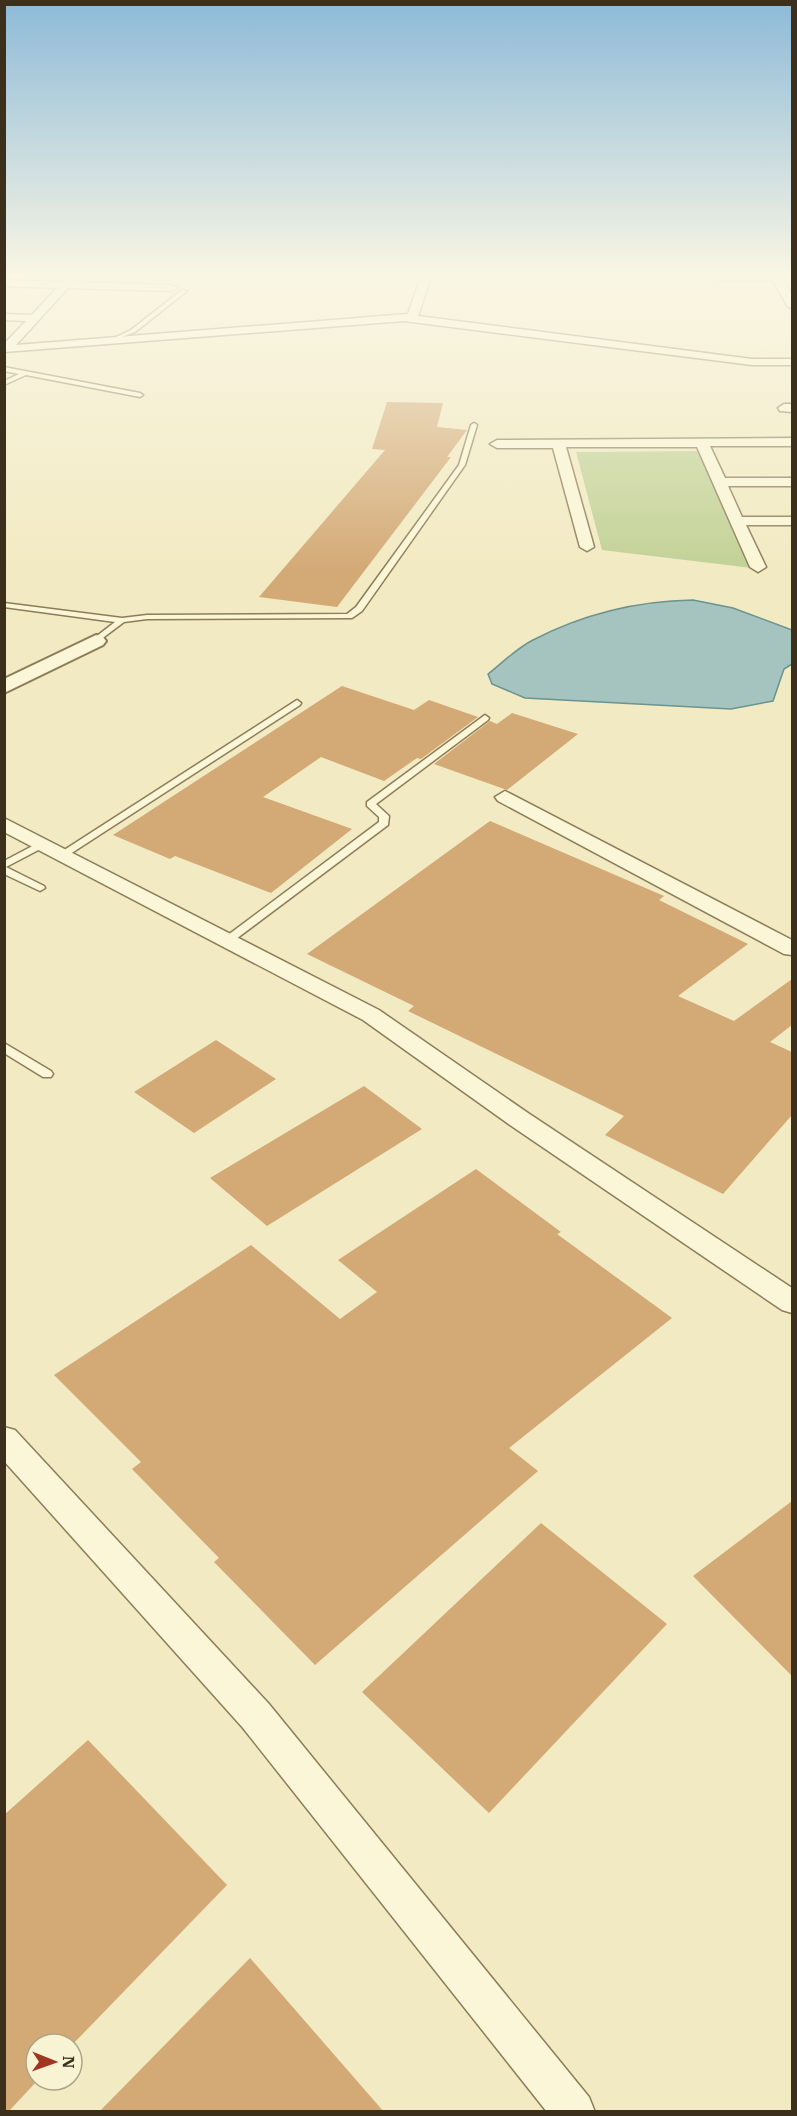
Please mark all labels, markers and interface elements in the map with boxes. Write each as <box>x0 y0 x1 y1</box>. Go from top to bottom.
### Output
north arrow <box>24 2032 84 2092</box>
text: N <box>59 2056 79 2069</box>

